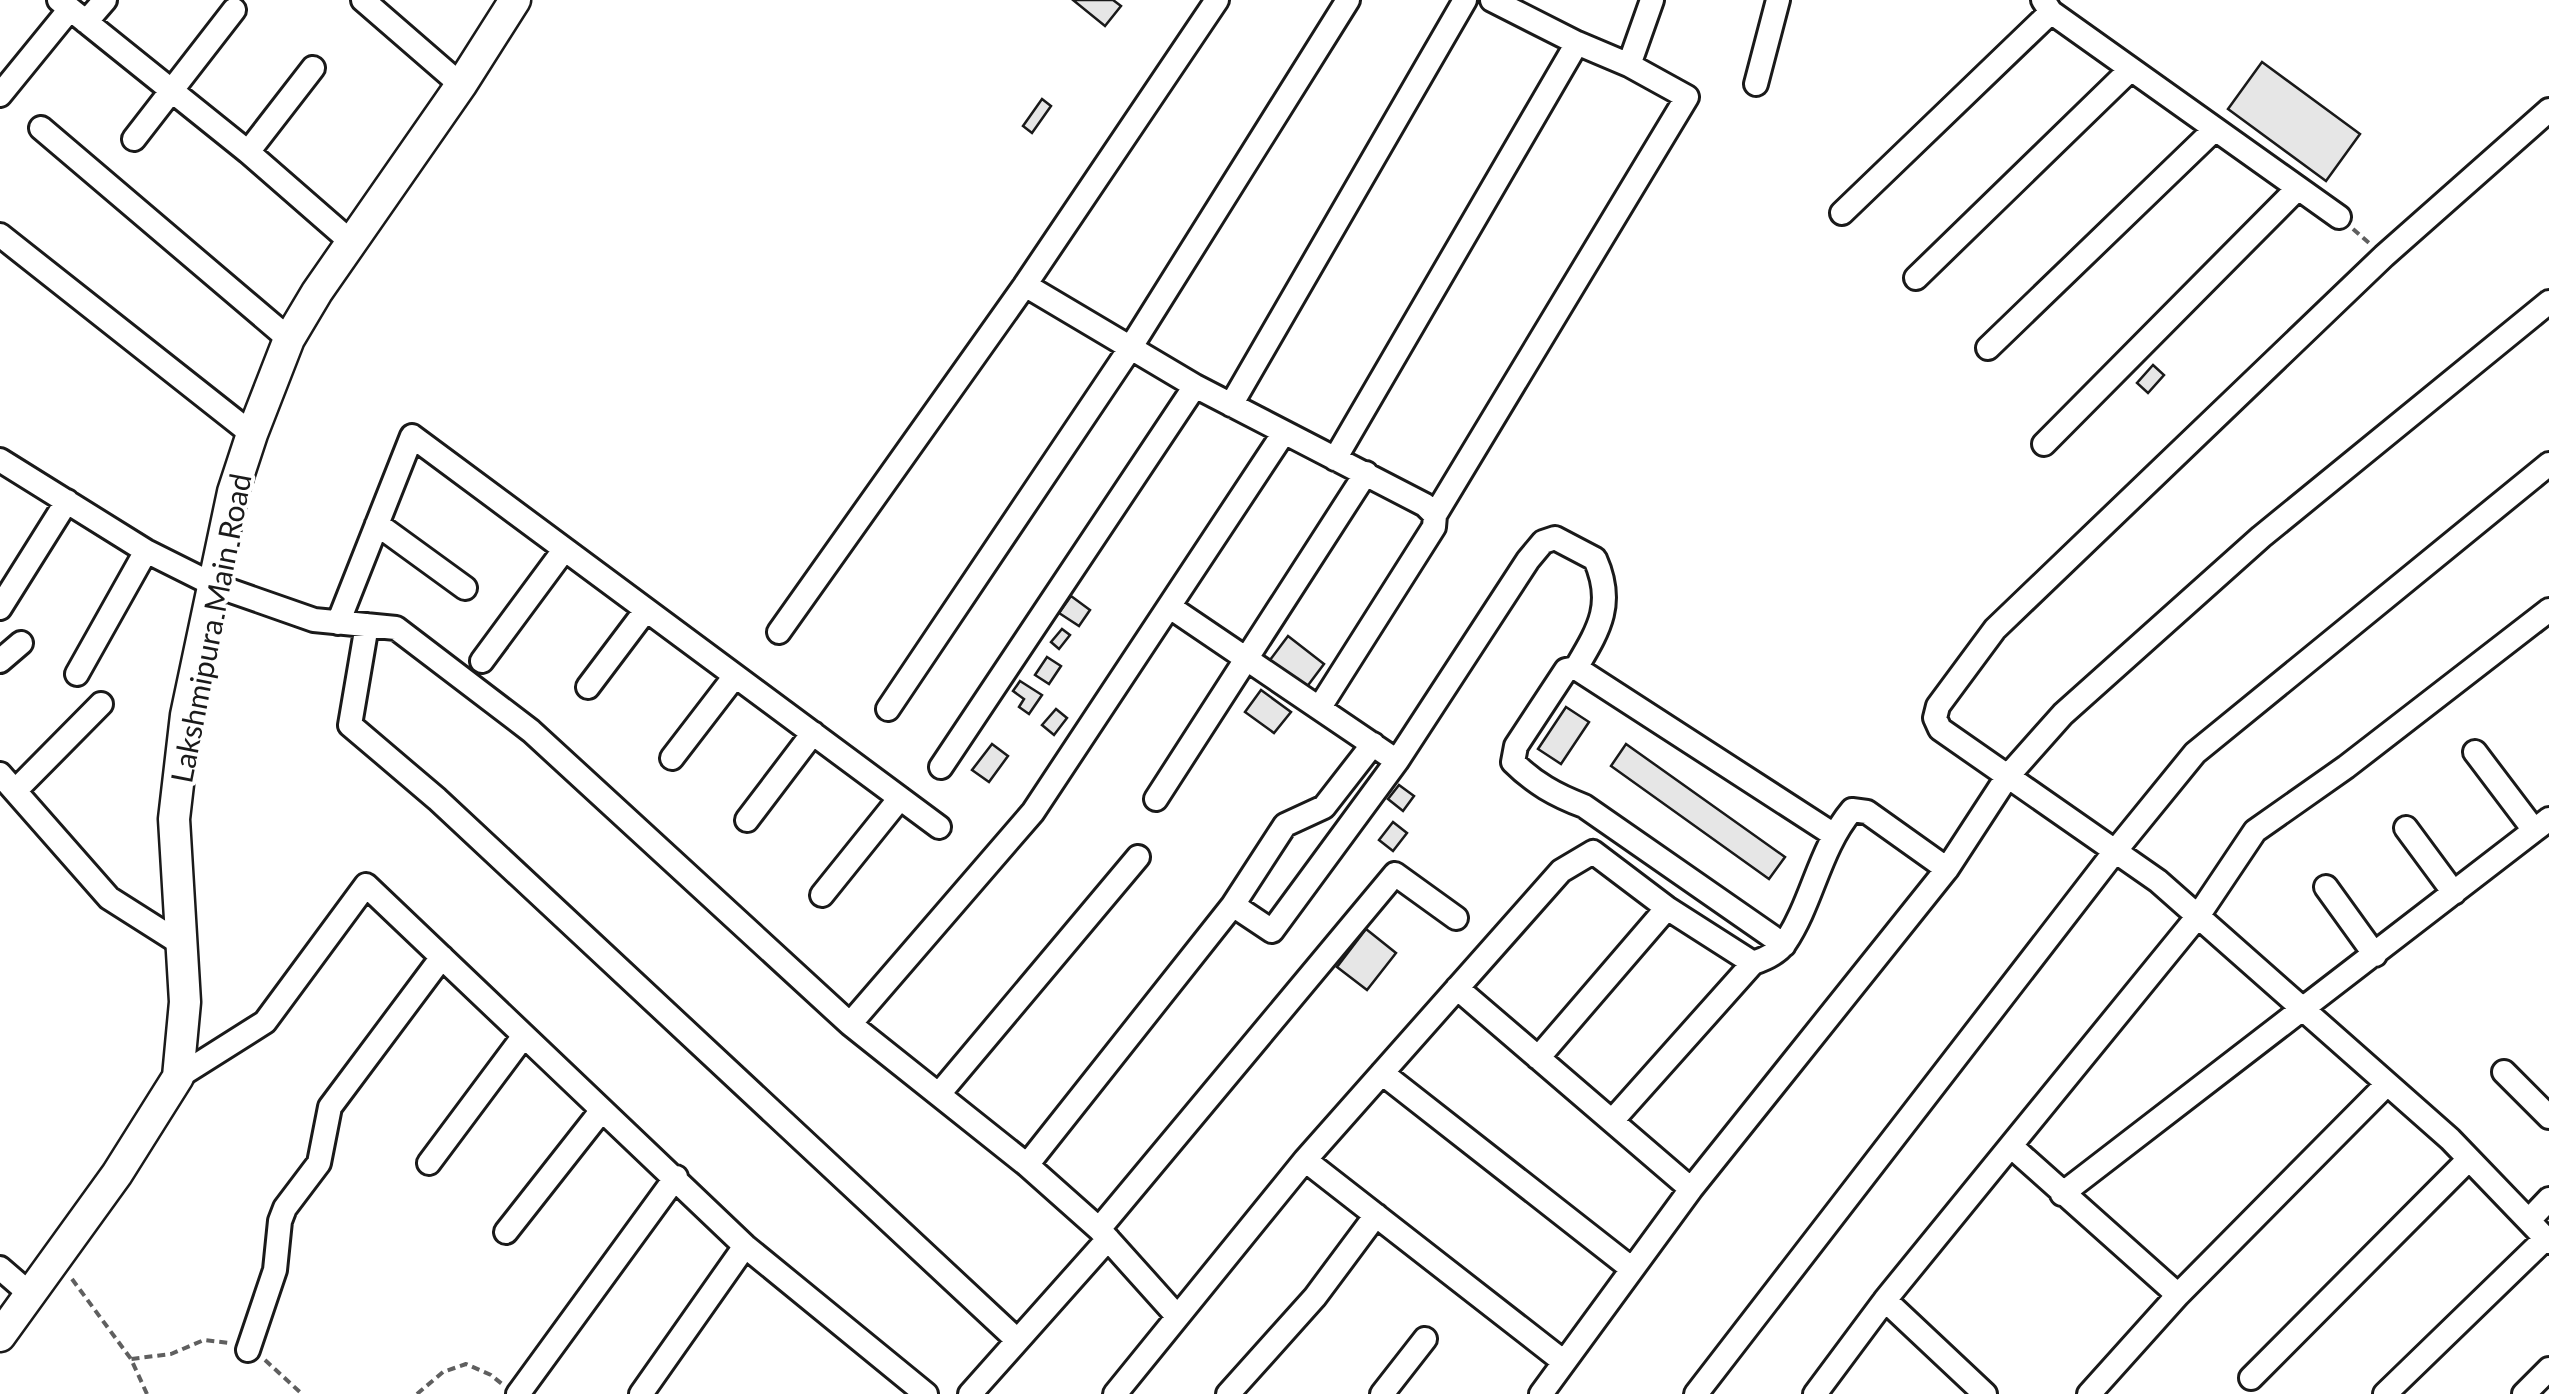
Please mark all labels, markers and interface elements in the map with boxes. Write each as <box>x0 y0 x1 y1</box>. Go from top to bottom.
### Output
street label: Lakshmipura Main Road <box>162 470 258 786</box>

